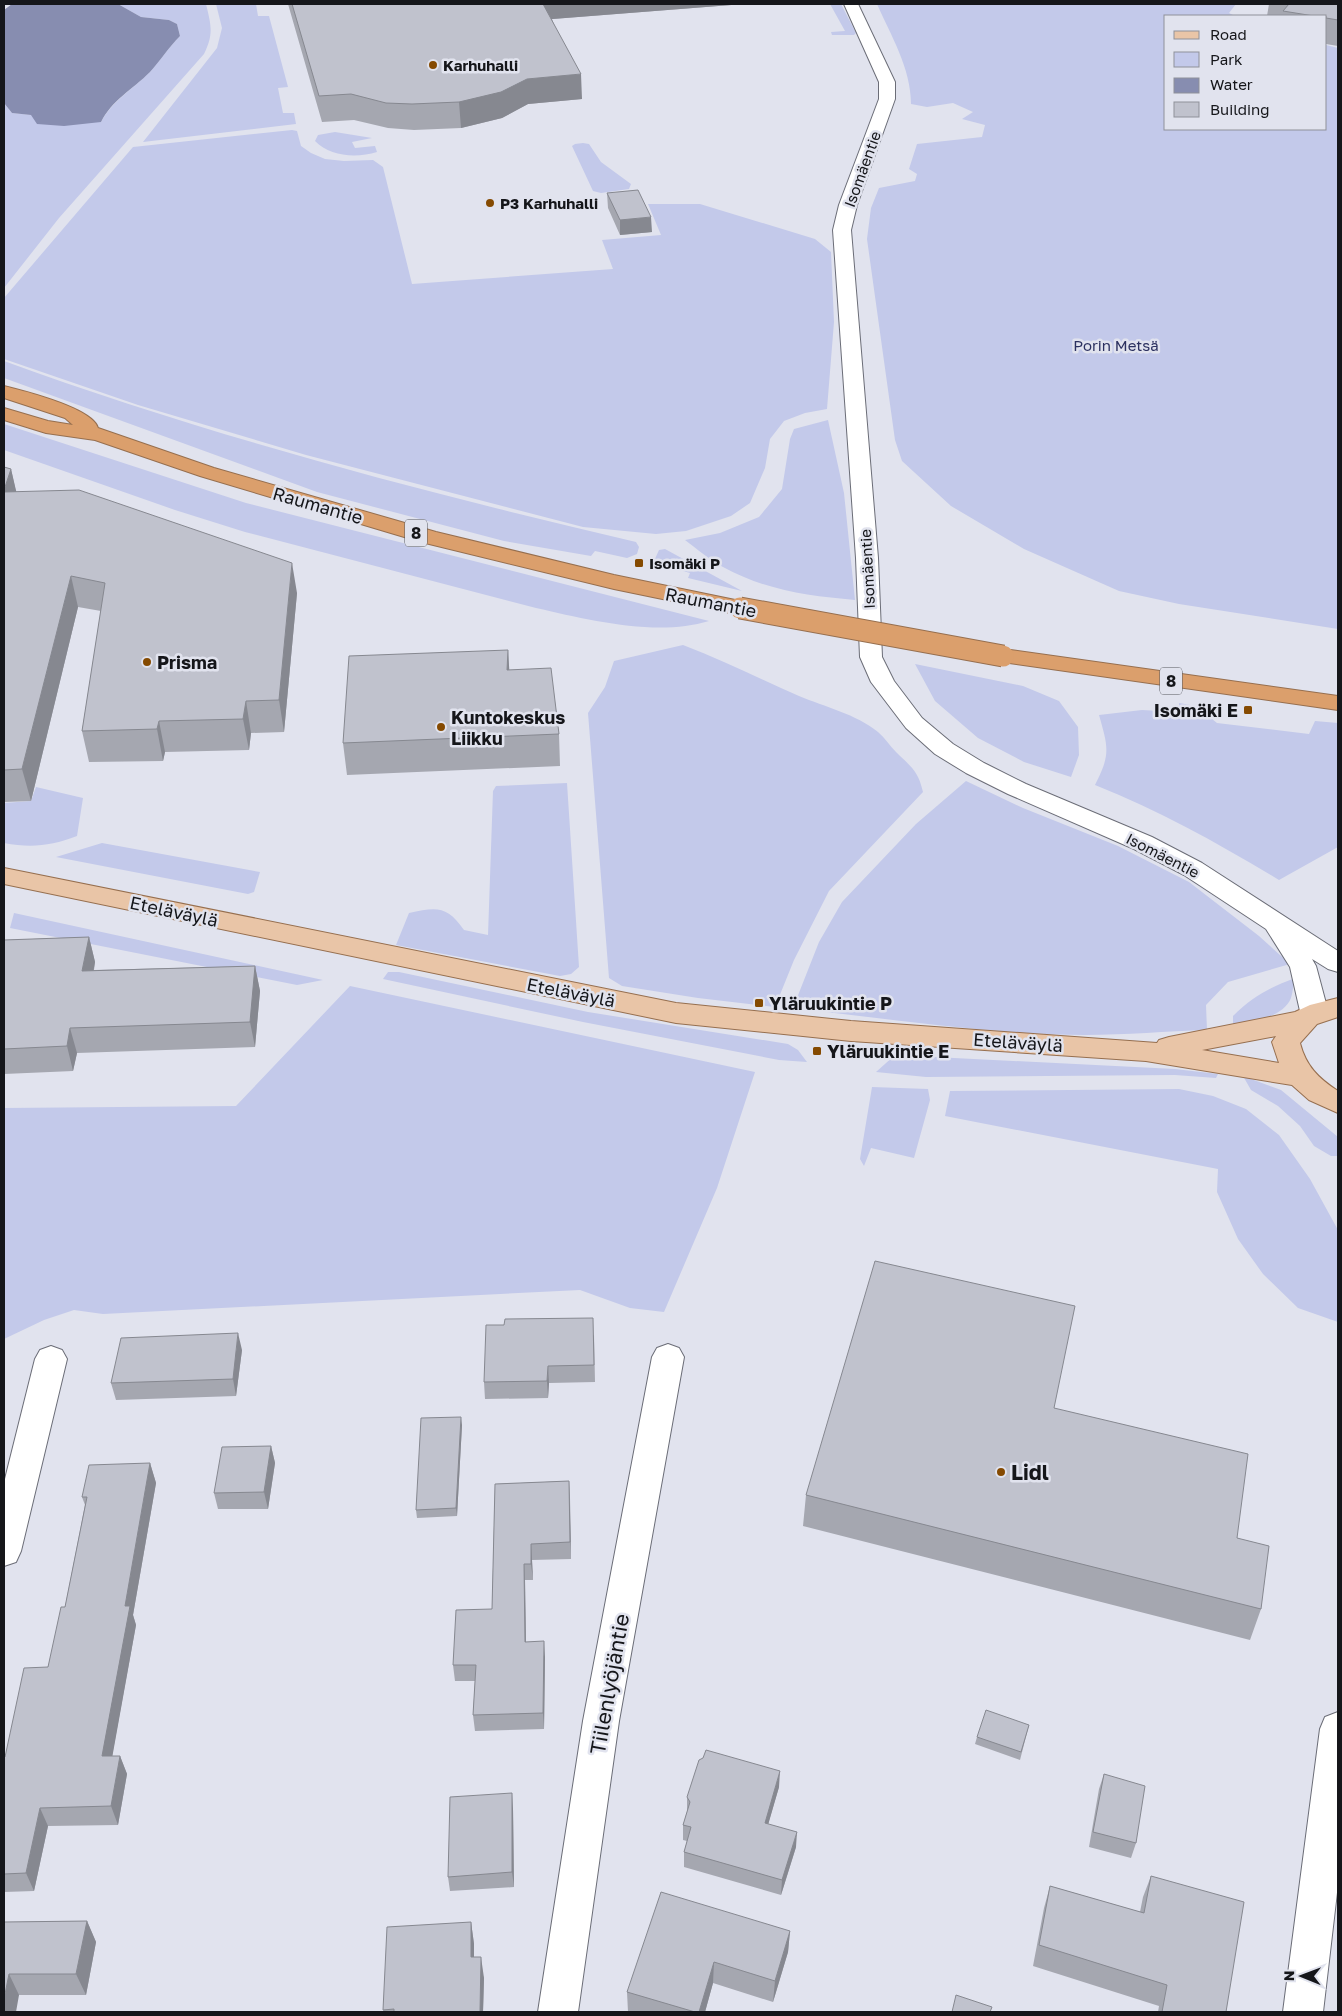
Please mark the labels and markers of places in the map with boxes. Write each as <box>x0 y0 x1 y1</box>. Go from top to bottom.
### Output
place label: Karhuhalli <box>443 56 518 74</box>
marker: Karhuhalli <box>427 59 439 71</box>
place label: P3 Karhuhalli <box>500 194 598 212</box>
marker: P3 Karhuhalli <box>484 197 496 209</box>
place label: Isomäki P <box>649 554 720 572</box>
marker: Isomäki P <box>633 557 645 569</box>
place label: Prisma <box>157 651 217 673</box>
marker: Prisma <box>141 656 153 668</box>
place label: Isomäki E <box>1154 699 1238 721</box>
marker: Isomäki E <box>1242 704 1254 716</box>
place label: Kuntokeskus Liikku <box>451 706 565 749</box>
marker: Kuntokeskus Liikku <box>435 721 447 733</box>
place label: Yläruukintie P <box>769 992 892 1014</box>
marker: Yläruukintie P <box>753 997 765 1009</box>
place label: Yläruukintie E <box>827 1040 949 1062</box>
marker: Yläruukintie E <box>811 1045 823 1057</box>
place label: Lidl <box>1011 1459 1049 1485</box>
marker: Lidl <box>995 1466 1007 1478</box>

